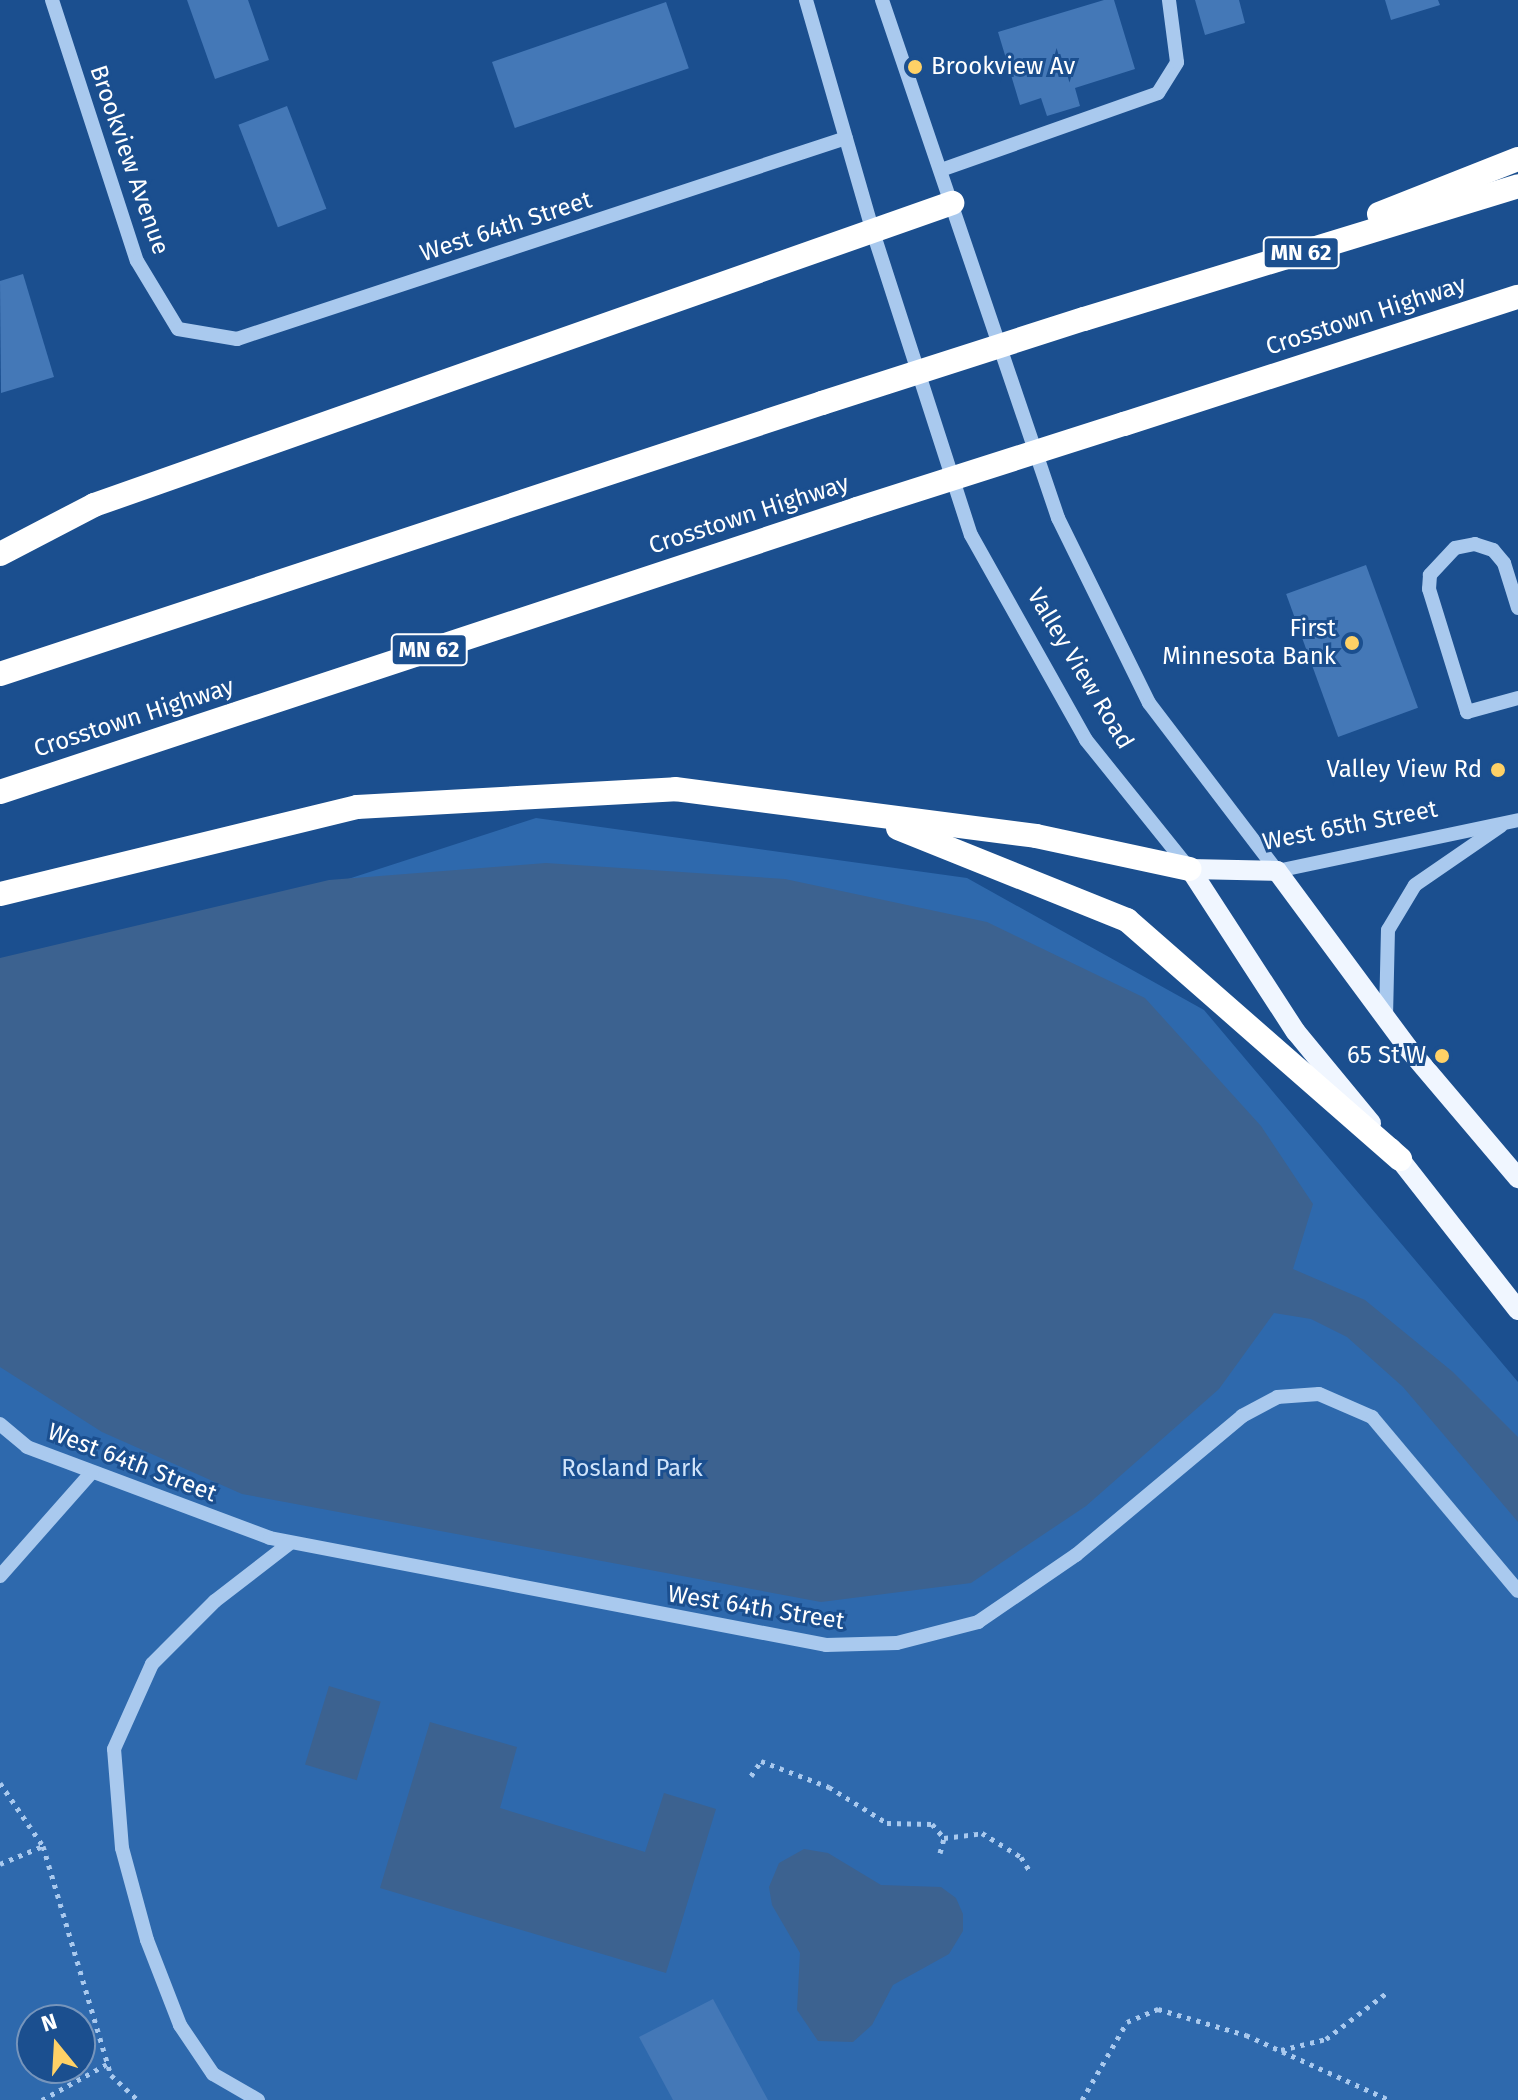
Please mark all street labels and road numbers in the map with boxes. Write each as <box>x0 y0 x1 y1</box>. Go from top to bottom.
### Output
street label: Brookview Avenue <box>83 62 175 258</box>
street label: West 64th Street <box>417 186 595 268</box>
road number: MN 62 <box>1261 235 1341 271</box>
street label: Crosstown Highway <box>1262 270 1470 362</box>
street label: Crosstown Highway <box>645 469 853 561</box>
street label: Valley View Road <box>1021 583 1139 755</box>
road number: MN 62 <box>389 632 469 668</box>
street label: Crosstown Highway <box>30 672 238 764</box>
street label: West 65th Street <box>1260 795 1440 857</box>
street label: West 64th Street <box>43 1418 221 1508</box>
street label: West 64th Street <box>666 1580 846 1636</box>

